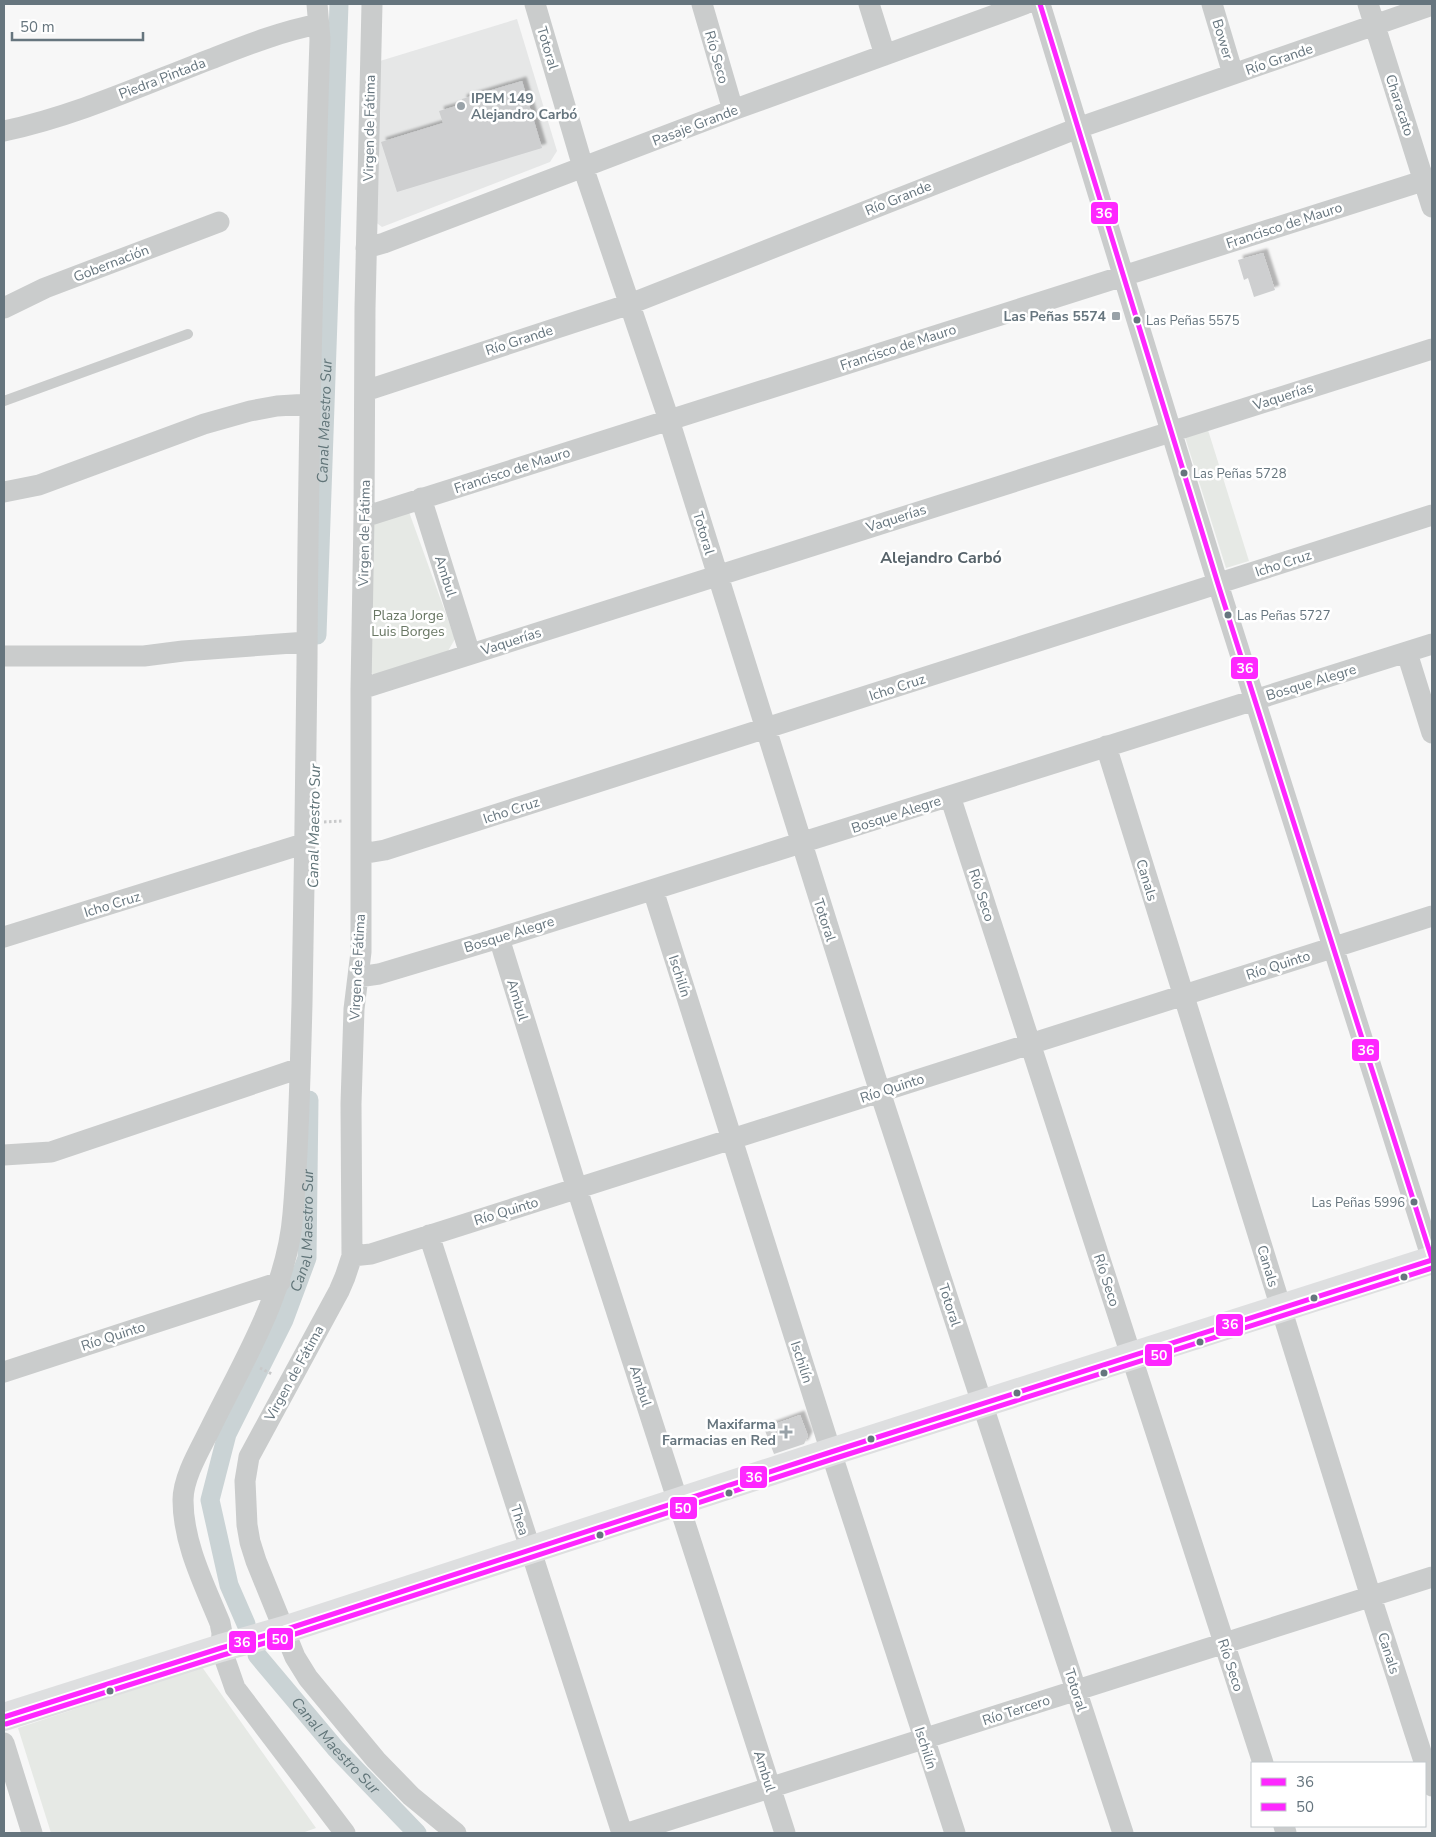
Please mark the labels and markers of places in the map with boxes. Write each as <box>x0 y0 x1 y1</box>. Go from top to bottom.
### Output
place label: IPEM 149 Alejandro Carbó <box>471 89 577 124</box>
marker: IPEM 149 Alejandro Carbó <box>455 100 467 112</box>
place label: Las Peñas 5574 <box>1003 307 1107 326</box>
marker: Las Peñas 5574 <box>1110 310 1122 322</box>
place label: Las Peñas 5575 <box>1146 312 1240 330</box>
marker: Las Peñas 5575 <box>1132 315 1142 325</box>
place label: Las Peñas 5728 <box>1193 465 1287 483</box>
marker: Las Peñas 5728 <box>1179 468 1189 478</box>
place label: Las Peñas 5727 <box>1237 607 1330 625</box>
marker: Las Peñas 5727 <box>1223 610 1233 620</box>
place label: Las Peñas 5996 <box>1312 1194 1405 1212</box>
marker: Las Peñas 5996 <box>1409 1197 1419 1207</box>
unlabelled marker <box>1399 1272 1409 1282</box>
unlabelled marker <box>1309 1293 1319 1303</box>
unlabelled marker <box>1195 1337 1205 1347</box>
unlabelled marker <box>1099 1368 1109 1378</box>
unlabelled marker <box>1012 1388 1022 1398</box>
place label: Maxifarma Farmacias en Red <box>662 1415 776 1450</box>
marker: Maxifarma Farmacias en Red <box>780 1426 792 1438</box>
unlabelled marker <box>866 1434 876 1444</box>
unlabelled marker <box>724 1488 734 1498</box>
unlabelled marker <box>595 1530 605 1540</box>
unlabelled marker <box>105 1686 115 1696</box>

